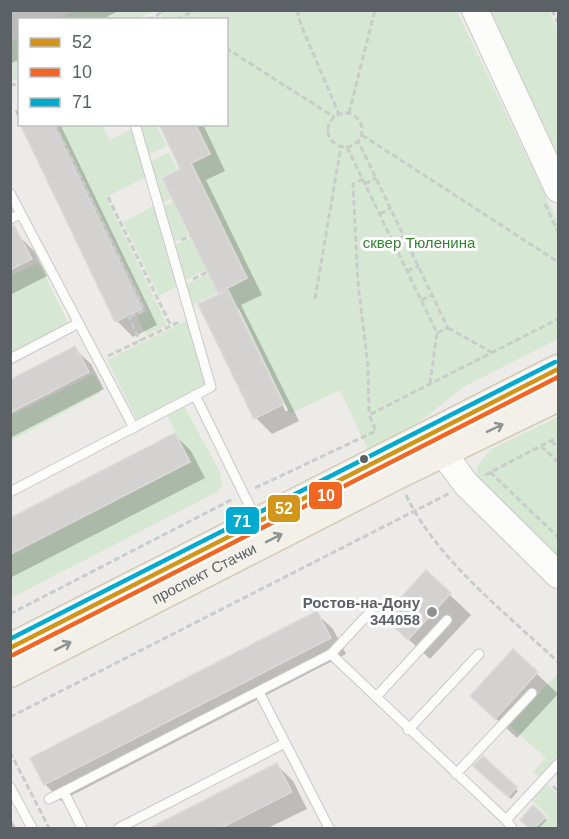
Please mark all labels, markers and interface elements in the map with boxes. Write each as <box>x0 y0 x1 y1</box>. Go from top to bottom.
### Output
legend <box>18 18 228 126</box>
text: 52 <box>72 32 92 52</box>
text: 10 <box>72 62 92 82</box>
text: 71 <box>72 92 92 112</box>
park label: сквер Тюленина <box>363 234 476 251</box>
one-way arrow <box>486 421 504 433</box>
unlabelled marker <box>358 453 370 465</box>
line badge: 10 <box>308 481 343 510</box>
text: 10 <box>317 487 335 504</box>
line badge: 52 <box>267 494 301 523</box>
text: 52 <box>275 500 293 517</box>
line badge: 71 <box>225 506 260 535</box>
text: 71 <box>233 513 251 530</box>
one-way arrow <box>264 532 282 544</box>
street label: проспект Стачки <box>149 540 259 607</box>
place label: Ростов-на-Дону 344058 <box>303 594 421 628</box>
marker: Ростов-на-Дону 344058 <box>425 605 439 619</box>
one-way arrow <box>53 640 71 652</box>

